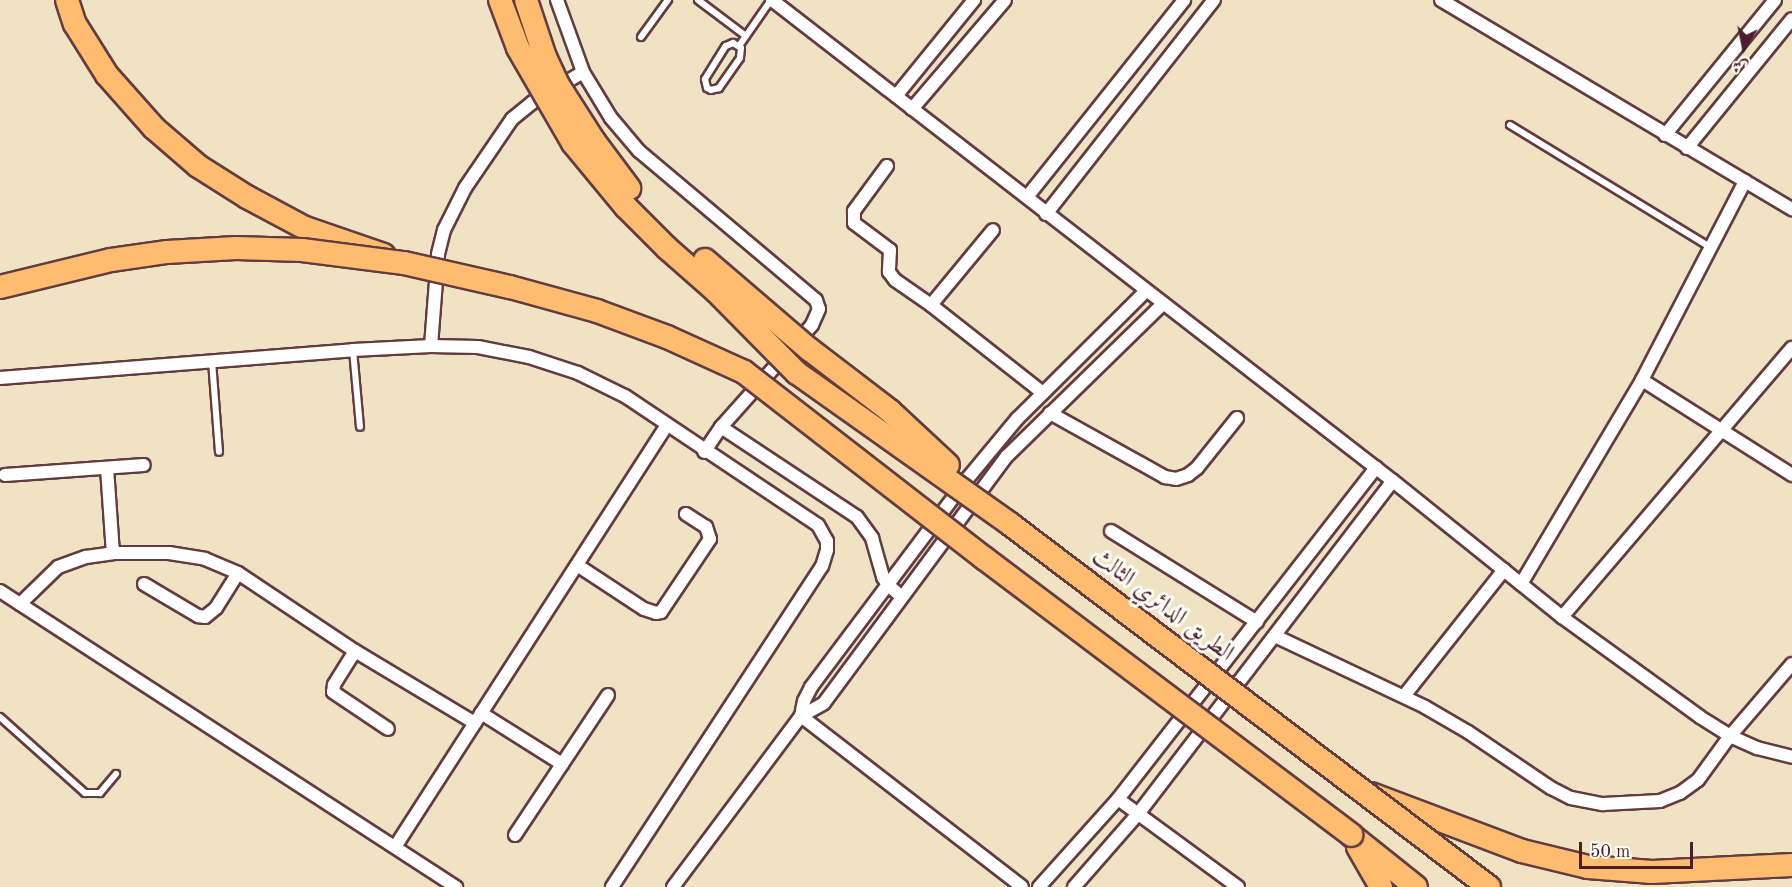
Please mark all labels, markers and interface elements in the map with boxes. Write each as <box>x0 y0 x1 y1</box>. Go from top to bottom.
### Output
north arrow <box>1714 18 1774 78</box>
text: ش <box>1732 56 1750 75</box>
street label: الطريق الدائري الثالث <box>1085 543 1239 669</box>
scale bar <box>1582 830 1696 868</box>
text: 50 m <box>1590 843 1630 861</box>

